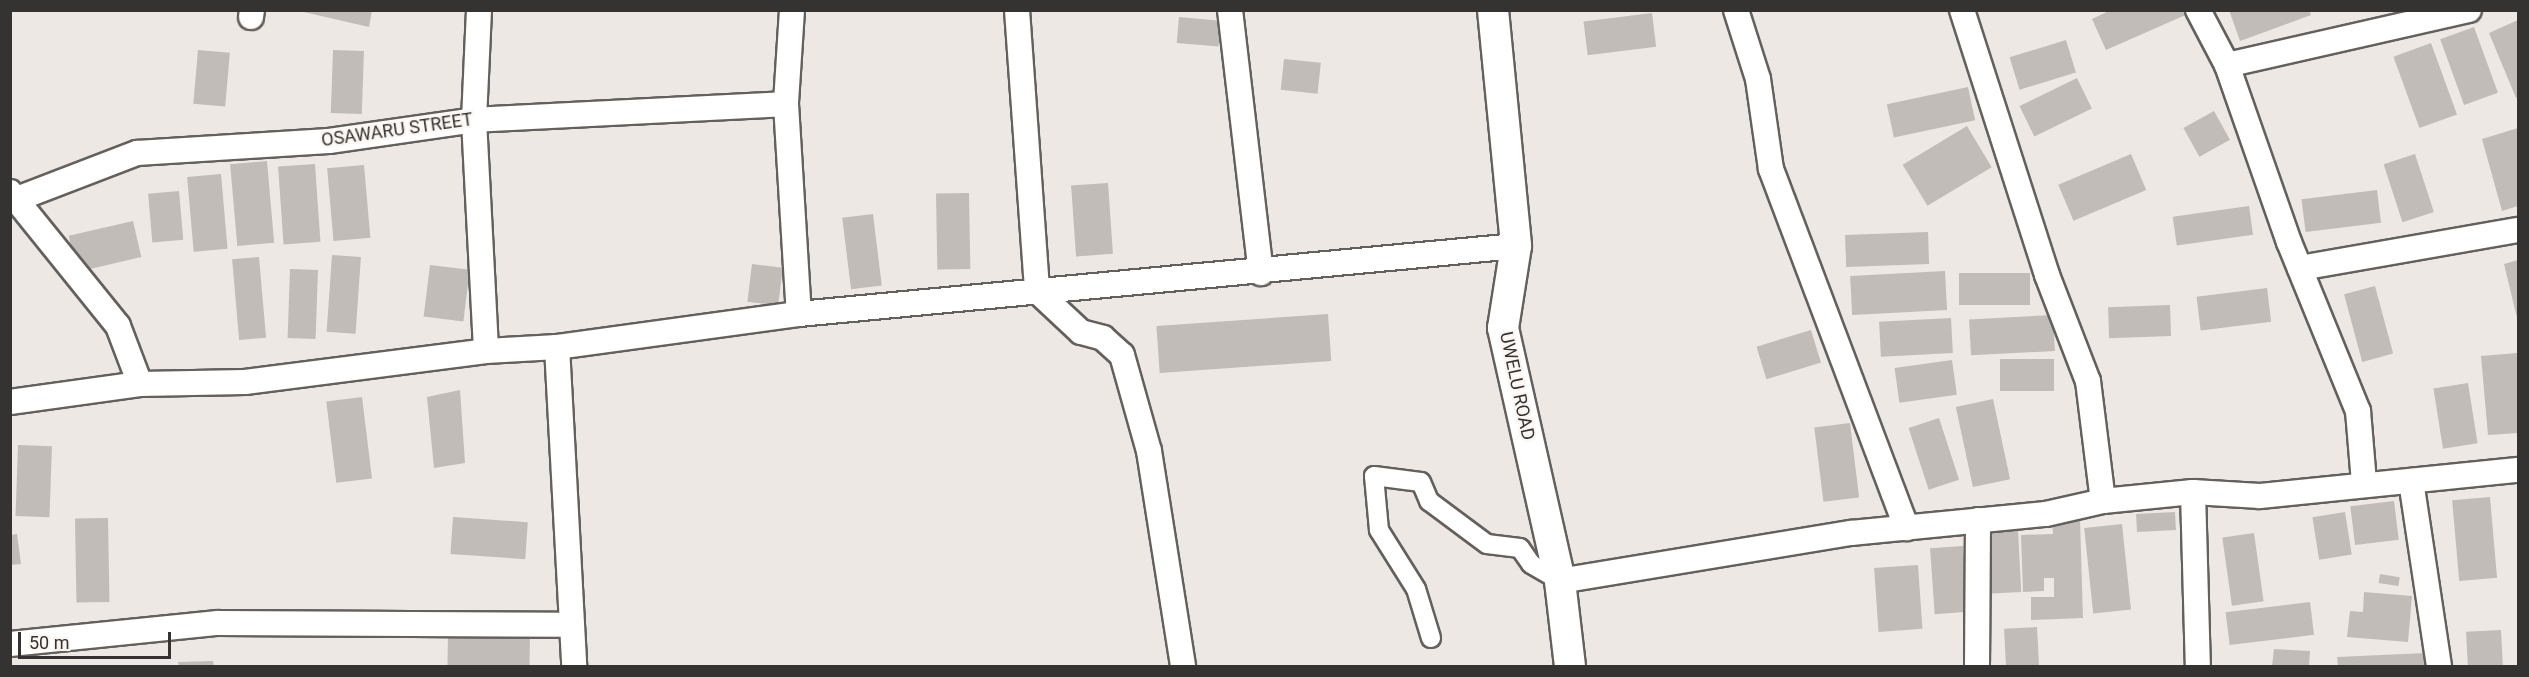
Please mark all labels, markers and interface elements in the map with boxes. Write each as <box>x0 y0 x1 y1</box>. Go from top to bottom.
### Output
street label: OSAWARU STREET <box>320 109 474 151</box>
street label: UWELU ROAD <box>1495 330 1539 442</box>
scale bar <box>21 620 174 658</box>
text: 50 m <box>29 632 69 653</box>

